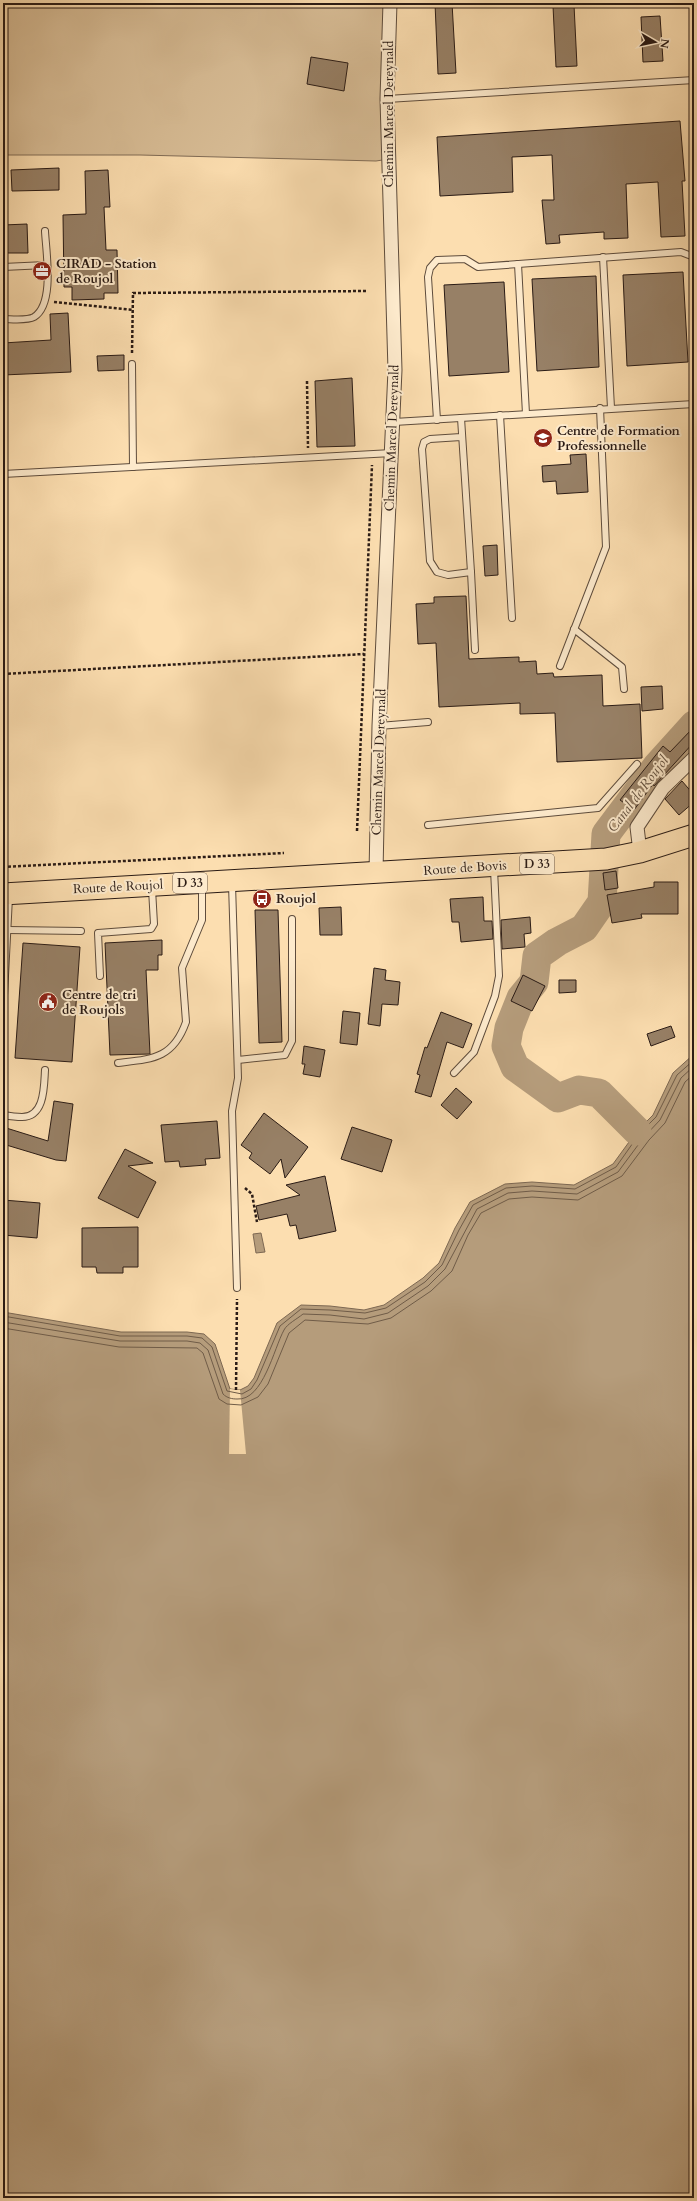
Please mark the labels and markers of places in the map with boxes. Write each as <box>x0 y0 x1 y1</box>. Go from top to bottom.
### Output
place label: CIRAD - Station de Roujol <box>56 255 157 288</box>
office icon: CIRAD - Station de Roujol <box>31 260 53 282</box>
place label: Centre de Formation Professionnelle <box>557 422 680 455</box>
school or university icon: Centre de Formation Professionnelle <box>532 427 554 449</box>
bus stop icon: Roujol <box>251 888 273 910</box>
place label: Roujol <box>276 890 316 908</box>
place label: Centre de tri de Roujols <box>62 986 136 1019</box>
public building icon: Centre de tri de Roujols <box>37 991 59 1013</box>

